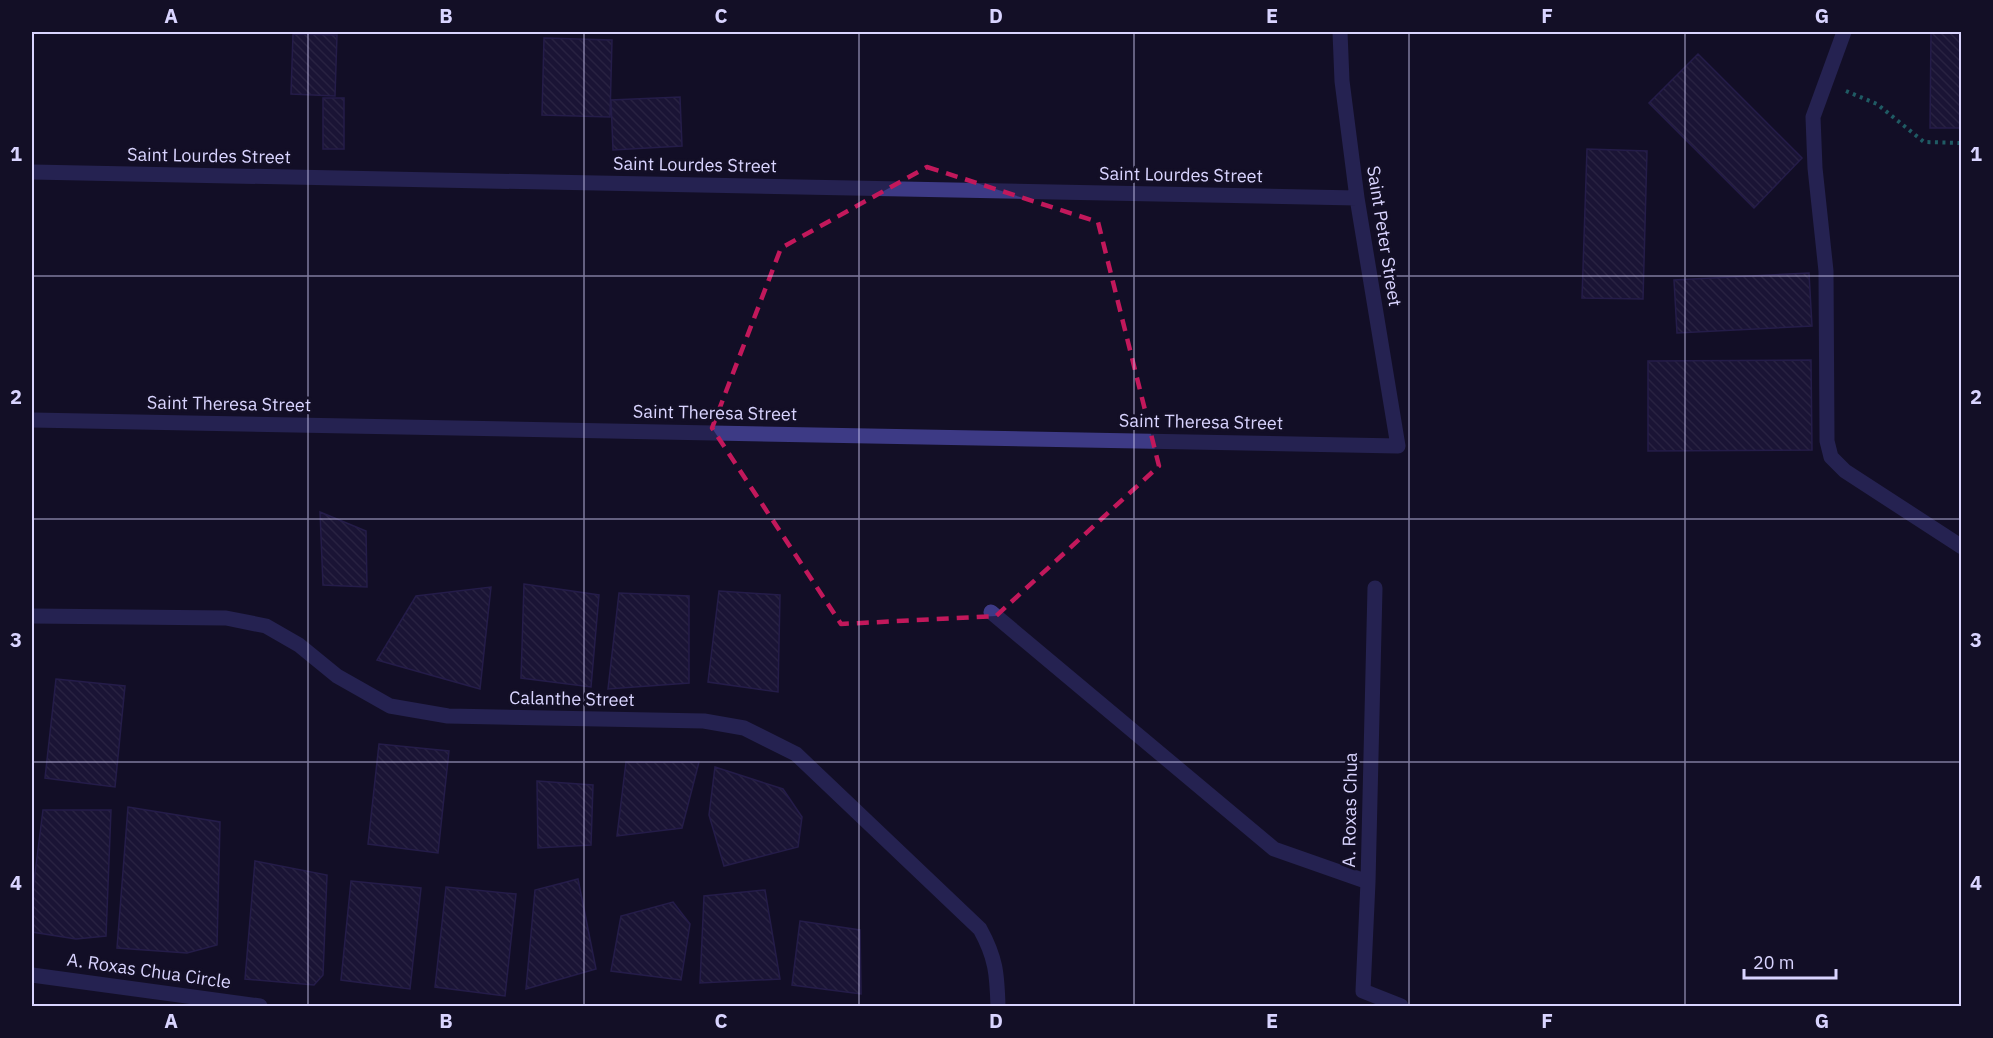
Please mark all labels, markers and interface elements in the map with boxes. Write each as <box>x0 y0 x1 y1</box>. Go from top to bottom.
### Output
text: A <box>164 2 178 29</box>
text: B <box>439 2 453 29</box>
text: C <box>714 2 728 29</box>
text: D <box>989 2 1003 29</box>
text: E <box>1266 2 1278 29</box>
text: F <box>1541 2 1553 29</box>
text: G <box>1815 2 1829 29</box>
text: 1 <box>10 140 22 167</box>
text: 1 <box>1970 140 1982 167</box>
street label: Saint Lourdes Street <box>127 143 291 168</box>
street label: Saint Lourdes Street <box>613 152 777 177</box>
street label: Saint Lourdes Street <box>1099 162 1263 187</box>
street label: Saint Peter Street <box>1362 164 1407 308</box>
text: 2 <box>10 383 22 410</box>
text: 2 <box>1970 383 1982 410</box>
street label: Saint Theresa Street <box>147 391 311 416</box>
street label: Saint Theresa Street <box>633 400 797 425</box>
street label: Saint Theresa Street <box>1119 409 1283 434</box>
text: 3 <box>10 626 22 653</box>
text: 3 <box>1970 626 1982 653</box>
street label: Calanthe Street <box>509 686 635 711</box>
street label: A. Roxas Chua <box>1337 752 1362 868</box>
text: 4 <box>10 869 22 896</box>
text: 4 <box>1970 869 1982 896</box>
scale bar <box>1744 942 1836 980</box>
street label: A. Roxas Chua Circle <box>66 948 233 993</box>
text: 20 m <box>1753 951 1795 974</box>
text: A <box>164 1007 178 1034</box>
text: B <box>439 1007 453 1034</box>
text: C <box>714 1007 728 1034</box>
text: D <box>989 1007 1003 1034</box>
text: E <box>1266 1007 1278 1034</box>
text: F <box>1541 1007 1553 1034</box>
text: G <box>1815 1007 1829 1034</box>

